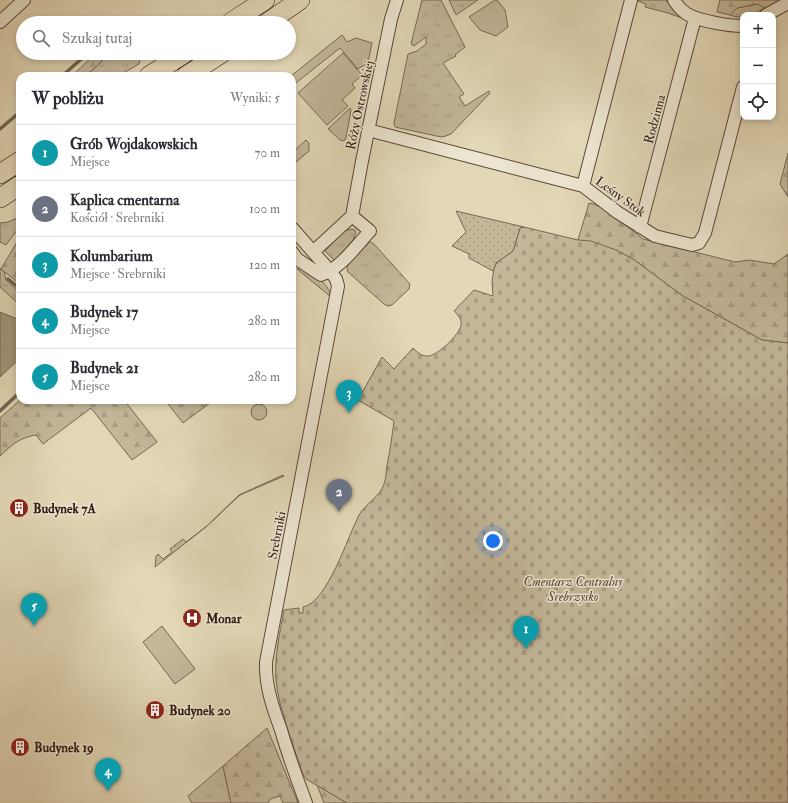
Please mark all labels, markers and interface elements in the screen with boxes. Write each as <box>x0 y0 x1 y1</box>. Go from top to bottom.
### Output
map controls <box>740 12 776 120</box>
button: + <box>740 12 776 48</box>
search box <box>16 16 296 60</box>
icon: search <box>30 27 52 49</box>
text: Szukaj tutaj <box>62 29 132 48</box>
button: − <box>740 48 776 84</box>
street label: Róży Ostrowskiej <box>343 59 378 152</box>
button: locate <box>740 84 776 120</box>
text: W pobliżu <box>32 88 104 109</box>
text: Wyniki: 5 <box>230 90 280 106</box>
street label: Rodzinna <box>641 92 669 146</box>
text: Grób Wojdakowskich <box>70 135 198 154</box>
text: 1 <box>43 145 47 161</box>
text: 70 m <box>255 145 280 161</box>
text: Miejsce <box>70 154 110 170</box>
street label: Leśny Stok <box>592 173 649 222</box>
text: Kaplica cmentarna <box>70 191 179 210</box>
text: 2 <box>42 201 48 217</box>
text: 100 m <box>249 201 280 217</box>
text: Kościół · Srebrniki <box>70 210 164 226</box>
text: Kolumbarium <box>70 247 153 266</box>
text: 3 <box>43 257 48 273</box>
text: 120 m <box>249 257 280 273</box>
text: Miejsce · Srebrniki <box>70 266 166 282</box>
text: Budynek 17 <box>70 303 138 322</box>
text: 4 <box>41 313 49 329</box>
text: 280 m <box>248 313 280 329</box>
text: Miejsce <box>70 322 110 338</box>
text: Budynek 21 <box>70 359 139 378</box>
text: 5 <box>42 369 48 385</box>
text: 280 m <box>248 369 280 385</box>
text: Miejsce <box>70 378 110 394</box>
pin: 3 <box>336 380 362 413</box>
pin: 2 <box>326 479 352 512</box>
building icon: Budynek 7A <box>8 497 30 519</box>
place label: Budynek 7A <box>33 501 96 518</box>
street label: Srebrniki <box>265 509 290 560</box>
your location <box>483 531 503 551</box>
park label: Cmentarz Centralny Srebrzysko <box>523 574 623 605</box>
pin: 5 <box>21 593 47 626</box>
hospital icon: Monar <box>181 607 203 629</box>
place label: Monar <box>205 611 243 627</box>
pin: 1 <box>513 616 539 649</box>
building icon: Budynek 20 <box>144 699 166 721</box>
place label: Budynek 20 <box>169 703 231 720</box>
building icon: Budynek 19 <box>9 736 31 758</box>
place label: Budynek 19 <box>34 740 94 757</box>
pin: 4 <box>95 758 121 791</box>

